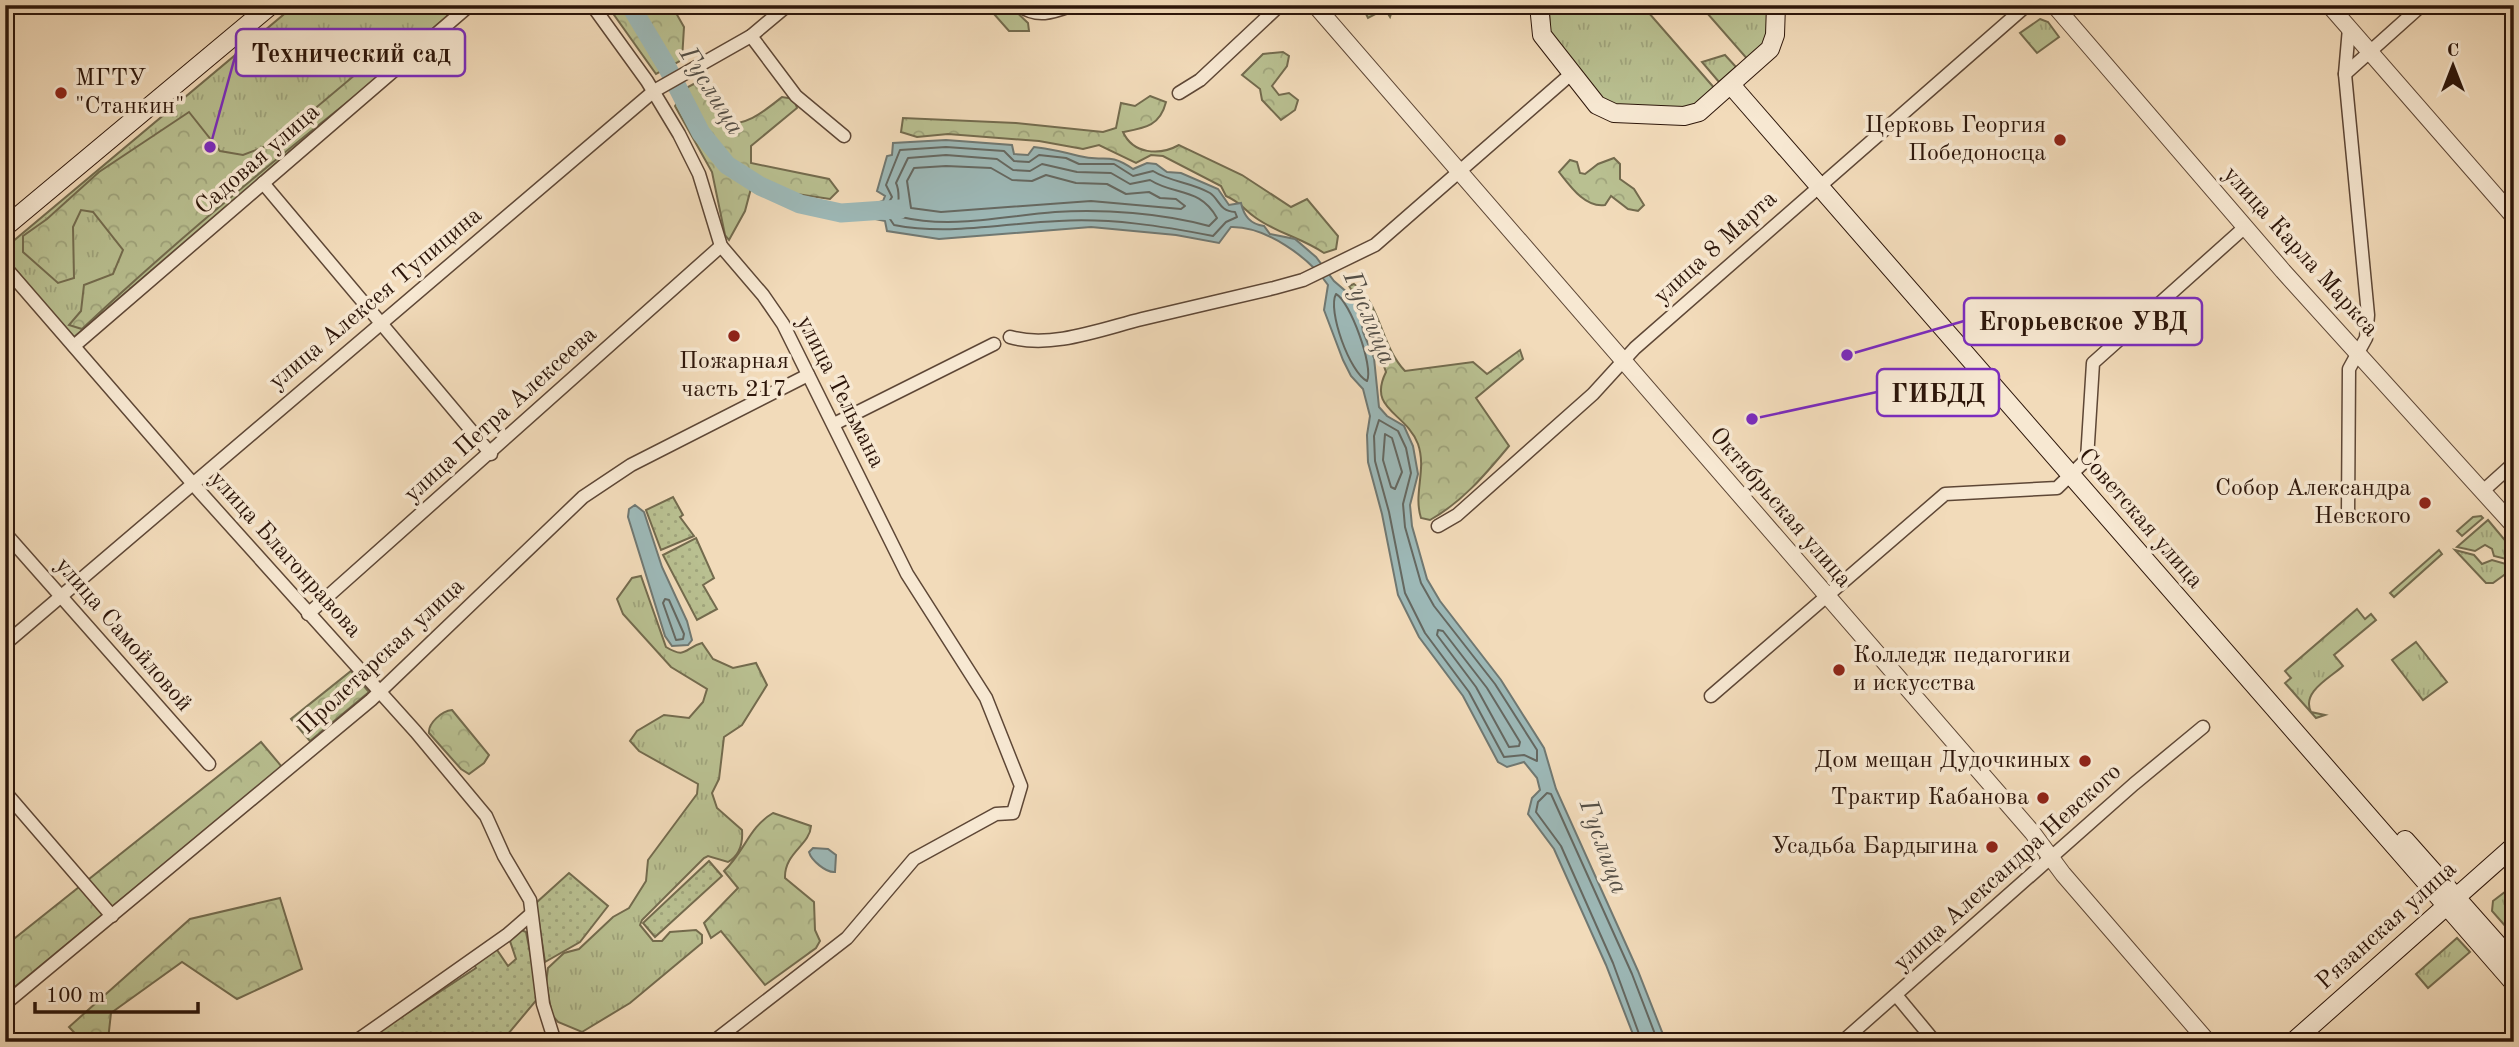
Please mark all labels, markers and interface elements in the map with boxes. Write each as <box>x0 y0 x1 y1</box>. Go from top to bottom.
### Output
callout: Технический сад <box>236 29 465 76</box>
north arrow <box>2418 32 2488 102</box>
water label: Гуслица <box>673 41 748 140</box>
text: Технический сад <box>251 42 451 68</box>
text: С <box>2447 42 2459 61</box>
place label: МГТУ "Станкин" <box>75 67 184 119</box>
marker: МГТУ "Станкин" <box>53 85 69 101</box>
street label: Садовая улица <box>191 100 325 220</box>
place label: Церковь Георгия Победоносца <box>1865 114 2046 166</box>
marker: Церковь Георгия Победоносца <box>2052 132 2068 148</box>
street label: улица Карла Маркса <box>2218 162 2382 342</box>
street label: улица 8 Марта <box>1650 187 1782 309</box>
street label: улица Алексея Тупицина <box>265 203 487 395</box>
water label: Гуслица <box>1337 267 1400 369</box>
callout: Егорьевское УВД <box>1964 298 2202 345</box>
text: Егорьевское УВД <box>1978 310 2188 336</box>
street label: улица Тельмана <box>791 312 889 472</box>
street label: улица Петра Алексеева <box>400 322 602 508</box>
marker: Пожарная часть 217 <box>726 328 742 344</box>
place label: Пожарная часть 217 <box>679 350 789 402</box>
callout: ГИБДД <box>1877 369 1999 416</box>
text: ГИБДД <box>1891 382 1985 408</box>
street label: Октябрьская улица <box>1704 423 1856 593</box>
street label: Советская улица <box>2073 444 2207 594</box>
street label: улица Благонравова <box>204 467 366 643</box>
place label: Собор Александра Невского <box>2215 477 2411 529</box>
marker: Собор Александра Невского <box>2417 495 2433 511</box>
street label: улица Самойловой <box>50 554 196 716</box>
street label: Пролетарская улица <box>294 574 470 740</box>
place label: Колледж педагогики и искусства <box>1853 644 2071 696</box>
marker: Колледж педагогики и искусства <box>1831 662 1847 678</box>
place label: Дом мещан Дудочкиных <box>1814 749 2071 773</box>
marker: Дом мещан Дудочкиных <box>2077 753 2093 769</box>
street label: улица Александра Невского <box>1890 760 2126 976</box>
place label: Трактир Кабанова <box>1831 786 2029 810</box>
marker: Трактир Кабанова <box>2035 790 2051 806</box>
water label: Гуслица <box>1574 795 1632 898</box>
place label: Усадьба Бардыгина <box>1771 835 1978 859</box>
marker: Усадьба Бардыгина <box>1984 839 2000 855</box>
street label: Рязанская улица <box>2312 857 2462 995</box>
scale bar <box>35 970 198 1014</box>
text: 100 m <box>46 986 105 1007</box>

